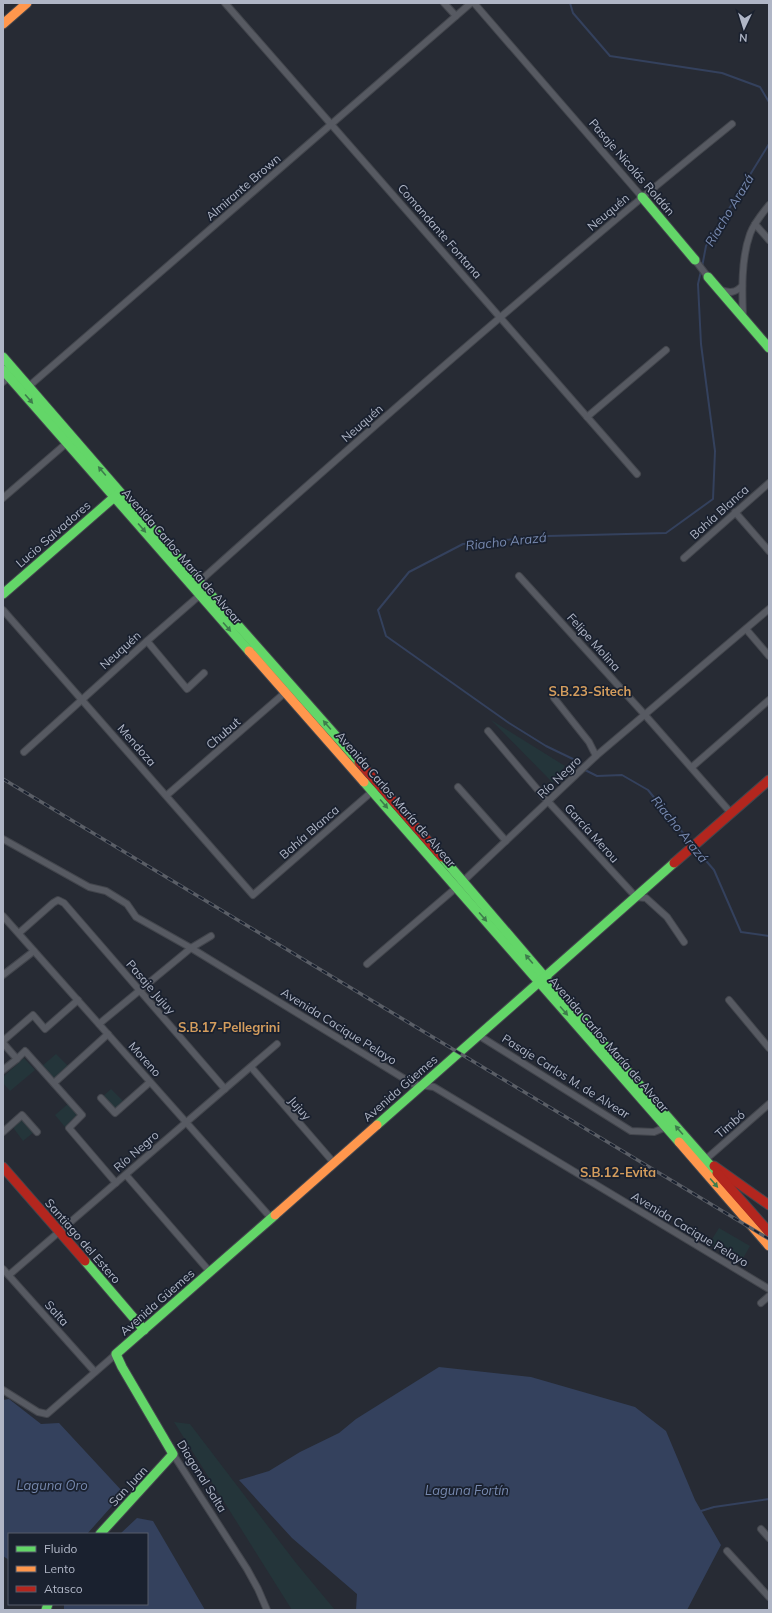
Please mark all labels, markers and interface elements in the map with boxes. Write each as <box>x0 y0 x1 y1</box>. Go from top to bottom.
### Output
north arrow <box>724 8 764 48</box>
text: N <box>739 31 748 45</box>
street label: Pasaje Nicolás Roldán <box>586 116 678 218</box>
street label: Almirante Brown <box>203 150 283 224</box>
water label: Riacho Arazá <box>701 171 757 249</box>
street label: Comandante Fontana <box>395 181 485 281</box>
street label: Neuquén <box>584 190 632 234</box>
one-way arrow <box>24 394 33 404</box>
street label: Neuquén <box>338 401 386 445</box>
one-way arrow <box>97 465 106 476</box>
street label: Bahía Blanca <box>687 482 751 542</box>
street label: Avenida Carlos María de Alvear <box>119 485 245 627</box>
street label: Lucio Salvadores <box>13 498 93 570</box>
one-way arrow <box>137 524 146 533</box>
water label: Riacho Arazá <box>465 529 547 553</box>
street label: Felipe Molina <box>564 610 624 674</box>
one-way arrow <box>223 621 232 632</box>
street label: Neuquén <box>96 628 144 672</box>
district label: S.B.23-Sitech <box>549 683 631 699</box>
street label: Chubut <box>203 714 243 752</box>
one-way arrow <box>322 720 331 731</box>
street label: Mendoza <box>115 721 159 769</box>
street label: Avenida Carlos María de Alvear <box>333 728 459 870</box>
street label: Río Negro <box>534 752 584 802</box>
water label: Riacho Arazá <box>648 792 712 866</box>
one-way arrow <box>379 798 388 809</box>
street label: García Merou <box>562 800 622 866</box>
street label: Bahía Blanca <box>276 802 342 862</box>
one-way arrow <box>478 912 487 922</box>
one-way arrow <box>525 953 534 964</box>
street label: Pasaje Jujuy <box>123 957 179 1018</box>
street label: Avenida Carlos María de Alvear <box>546 973 672 1115</box>
street label: Avenida Cacique Pelayo <box>278 984 400 1068</box>
one-way arrow <box>560 1006 569 1017</box>
district label: S.B.17-Pellegrini <box>178 1019 280 1035</box>
street label: Pasaje Carlos M. de Alvear <box>499 1030 633 1122</box>
street label: Moreno <box>125 1038 165 1080</box>
street label: Avenida Güemes <box>360 1051 440 1124</box>
street label: Jujuy <box>285 1093 315 1124</box>
street label: Timbó <box>712 1107 748 1141</box>
one-way arrow <box>675 1125 684 1136</box>
street label: Río Negro <box>110 1127 162 1175</box>
district label: S.B.12-Evita <box>580 1164 656 1180</box>
one-way arrow <box>709 1178 719 1188</box>
street label: Avenida Cacique Pelayo <box>629 1188 751 1270</box>
street label: Santiago del Estero <box>42 1195 124 1287</box>
street label: Avenida Güemes <box>117 1265 197 1338</box>
street label: Salta <box>42 1297 72 1329</box>
street label: Diagonal Salta <box>174 1437 230 1515</box>
street label: San Juan <box>105 1463 151 1509</box>
water label: Laguna Oro <box>16 1477 88 1493</box>
water label: Laguna Fortín <box>425 1482 509 1498</box>
legend <box>8 1533 148 1605</box>
text: Fluido <box>44 1541 78 1556</box>
text: Lento <box>44 1561 75 1576</box>
text: Atasco <box>44 1581 83 1596</box>

